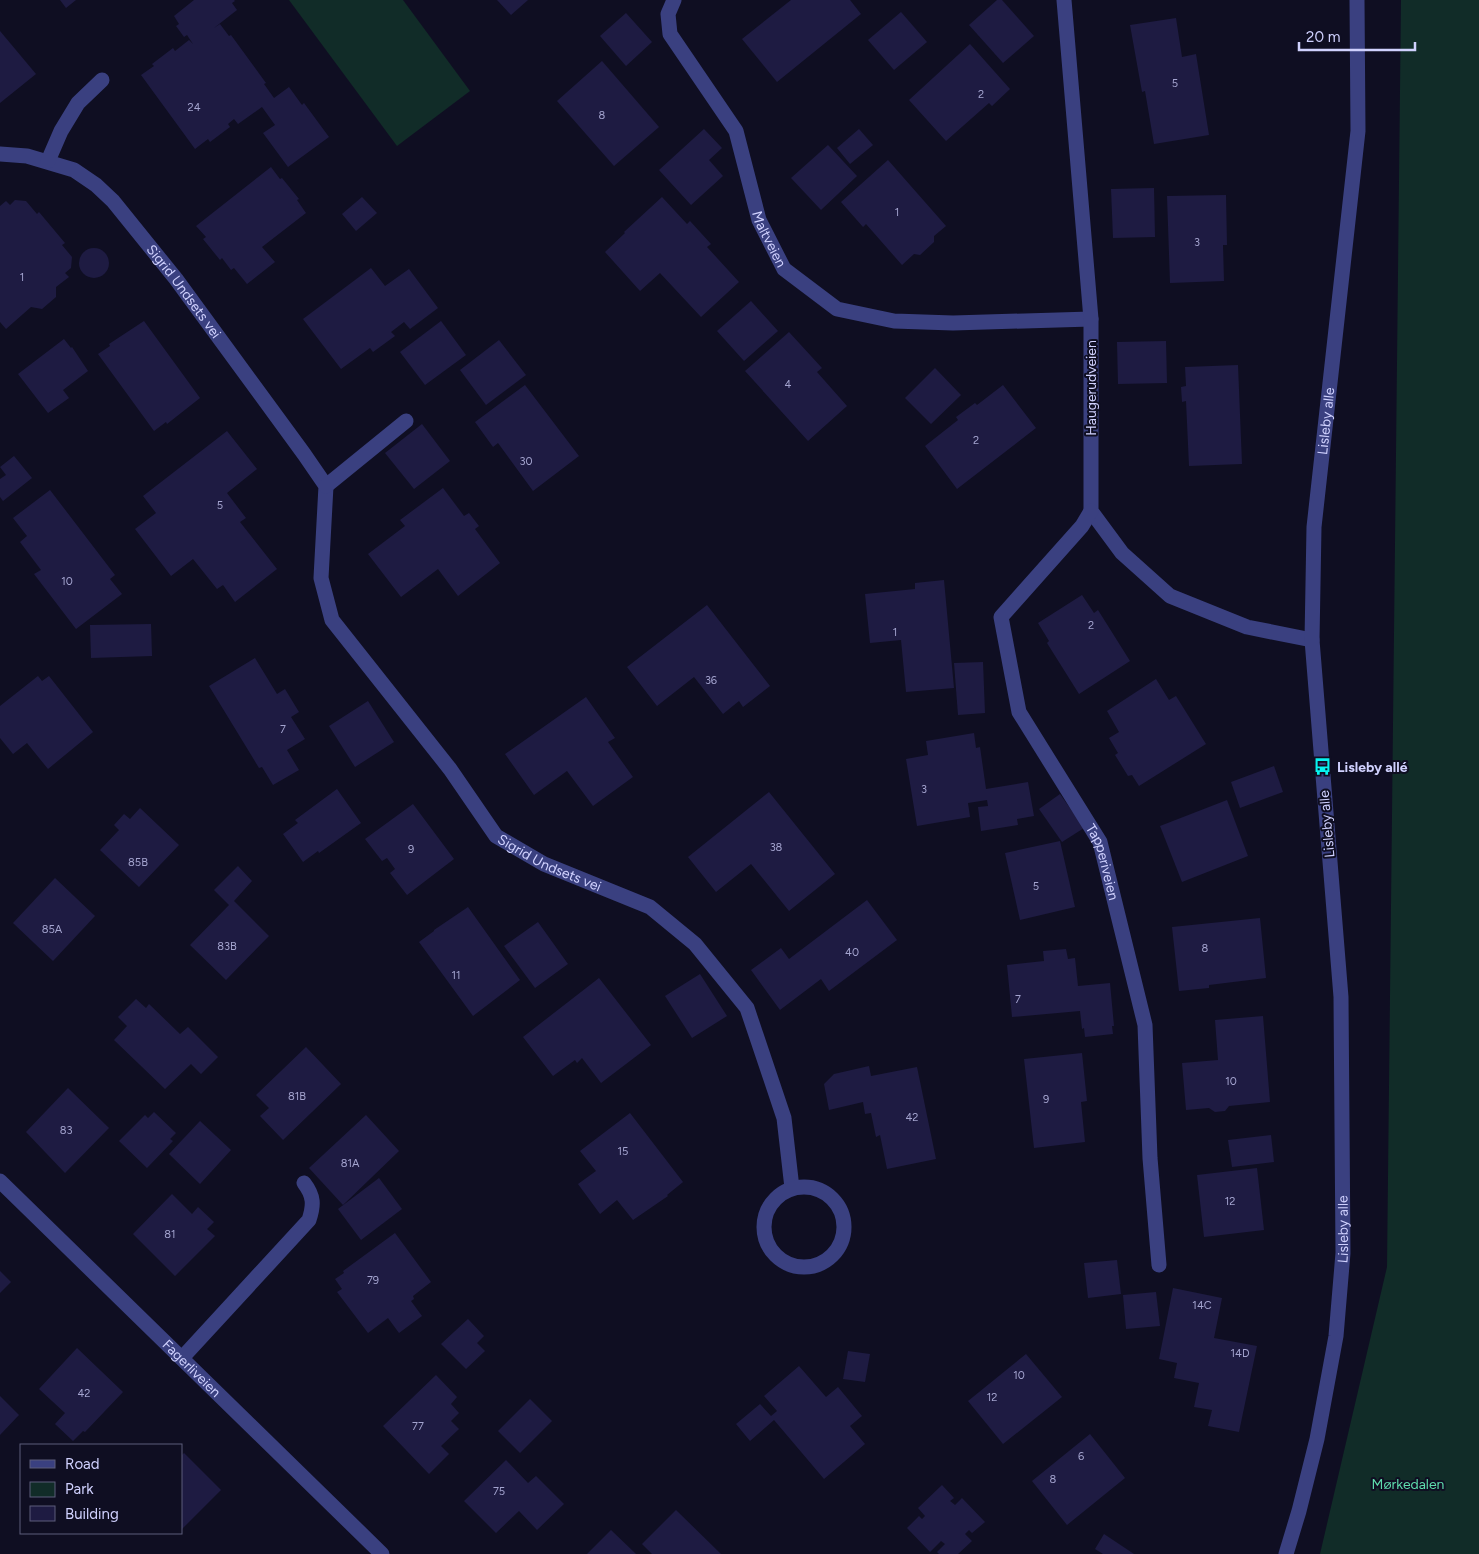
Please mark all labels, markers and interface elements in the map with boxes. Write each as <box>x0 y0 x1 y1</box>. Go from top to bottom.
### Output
scale bar <box>1299 20 1415 52</box>
text: 20 m <box>1306 28 1340 46</box>
house number: 5 <box>1172 77 1178 90</box>
house number: 2 <box>978 88 984 101</box>
house number: 24 <box>188 101 201 114</box>
house number: 8 <box>599 109 606 122</box>
house number: 1 <box>895 206 899 219</box>
street label: Maltveien <box>749 209 790 270</box>
house number: 3 <box>1194 236 1200 249</box>
street label: Sigrid Undsets vei <box>143 241 225 342</box>
house number: 1 <box>20 271 24 284</box>
street label: Haugerudveien <box>1083 340 1100 436</box>
house number: 4 <box>785 378 792 391</box>
street label: Lisleby alle <box>1314 386 1338 456</box>
house number: 2 <box>973 434 979 447</box>
house number: 30 <box>519 455 533 468</box>
house number: 5 <box>217 499 223 512</box>
house number: 10 <box>61 575 73 588</box>
house number: 2 <box>1088 619 1094 632</box>
house number: 1 <box>893 626 897 639</box>
house number: 36 <box>705 674 717 687</box>
house number: 7 <box>280 723 286 736</box>
bus stop icon: Lisleby allé <box>1313 757 1333 777</box>
place label: Lisleby allé <box>1337 759 1408 776</box>
house number: 3 <box>921 783 927 796</box>
street label: Lisleby alle <box>1316 789 1338 858</box>
street label: Tapperiveien <box>1082 820 1123 902</box>
street label: Sigrid Undsets vei <box>495 830 604 895</box>
house number: 38 <box>770 841 783 854</box>
house number: 9 <box>408 843 414 856</box>
house number: 85B <box>128 856 148 869</box>
house number: 5 <box>1033 880 1039 893</box>
house number: 85A <box>42 923 63 936</box>
house number: 83B <box>217 940 237 953</box>
house number: 8 <box>1202 942 1209 955</box>
house number: 40 <box>845 946 859 959</box>
house number: 11 <box>451 969 461 982</box>
house number: 7 <box>1015 993 1021 1006</box>
house number: 10 <box>1225 1075 1237 1088</box>
house number: 81B <box>288 1090 306 1103</box>
house number: 9 <box>1043 1093 1049 1106</box>
house number: 42 <box>906 1111 918 1124</box>
house number: 83 <box>60 1124 72 1137</box>
house number: 15 <box>618 1145 628 1158</box>
house number: 81A <box>341 1157 360 1170</box>
house number: 12 <box>1225 1195 1235 1208</box>
street label: Lisleby alle <box>1334 1195 1352 1264</box>
house number: 81 <box>164 1228 176 1241</box>
house number: 79 <box>367 1274 379 1287</box>
house number: 14C <box>1192 1299 1212 1312</box>
street label: Fagerliveien <box>159 1336 225 1401</box>
house number: 14D <box>1231 1347 1250 1360</box>
house number: 10 <box>1013 1369 1025 1382</box>
house number: 42 <box>78 1387 90 1400</box>
house number: 12 <box>987 1391 997 1404</box>
house number: 77 <box>412 1420 424 1433</box>
legend <box>20 1444 182 1534</box>
house number: 6 <box>1078 1450 1084 1463</box>
text: Road <box>65 1455 100 1473</box>
house number: 8 <box>1050 1473 1057 1486</box>
park label: Mørkedalen <box>1372 1476 1445 1493</box>
text: Park <box>65 1480 94 1498</box>
house number: 75 <box>493 1485 505 1498</box>
text: Building <box>65 1505 119 1523</box>

